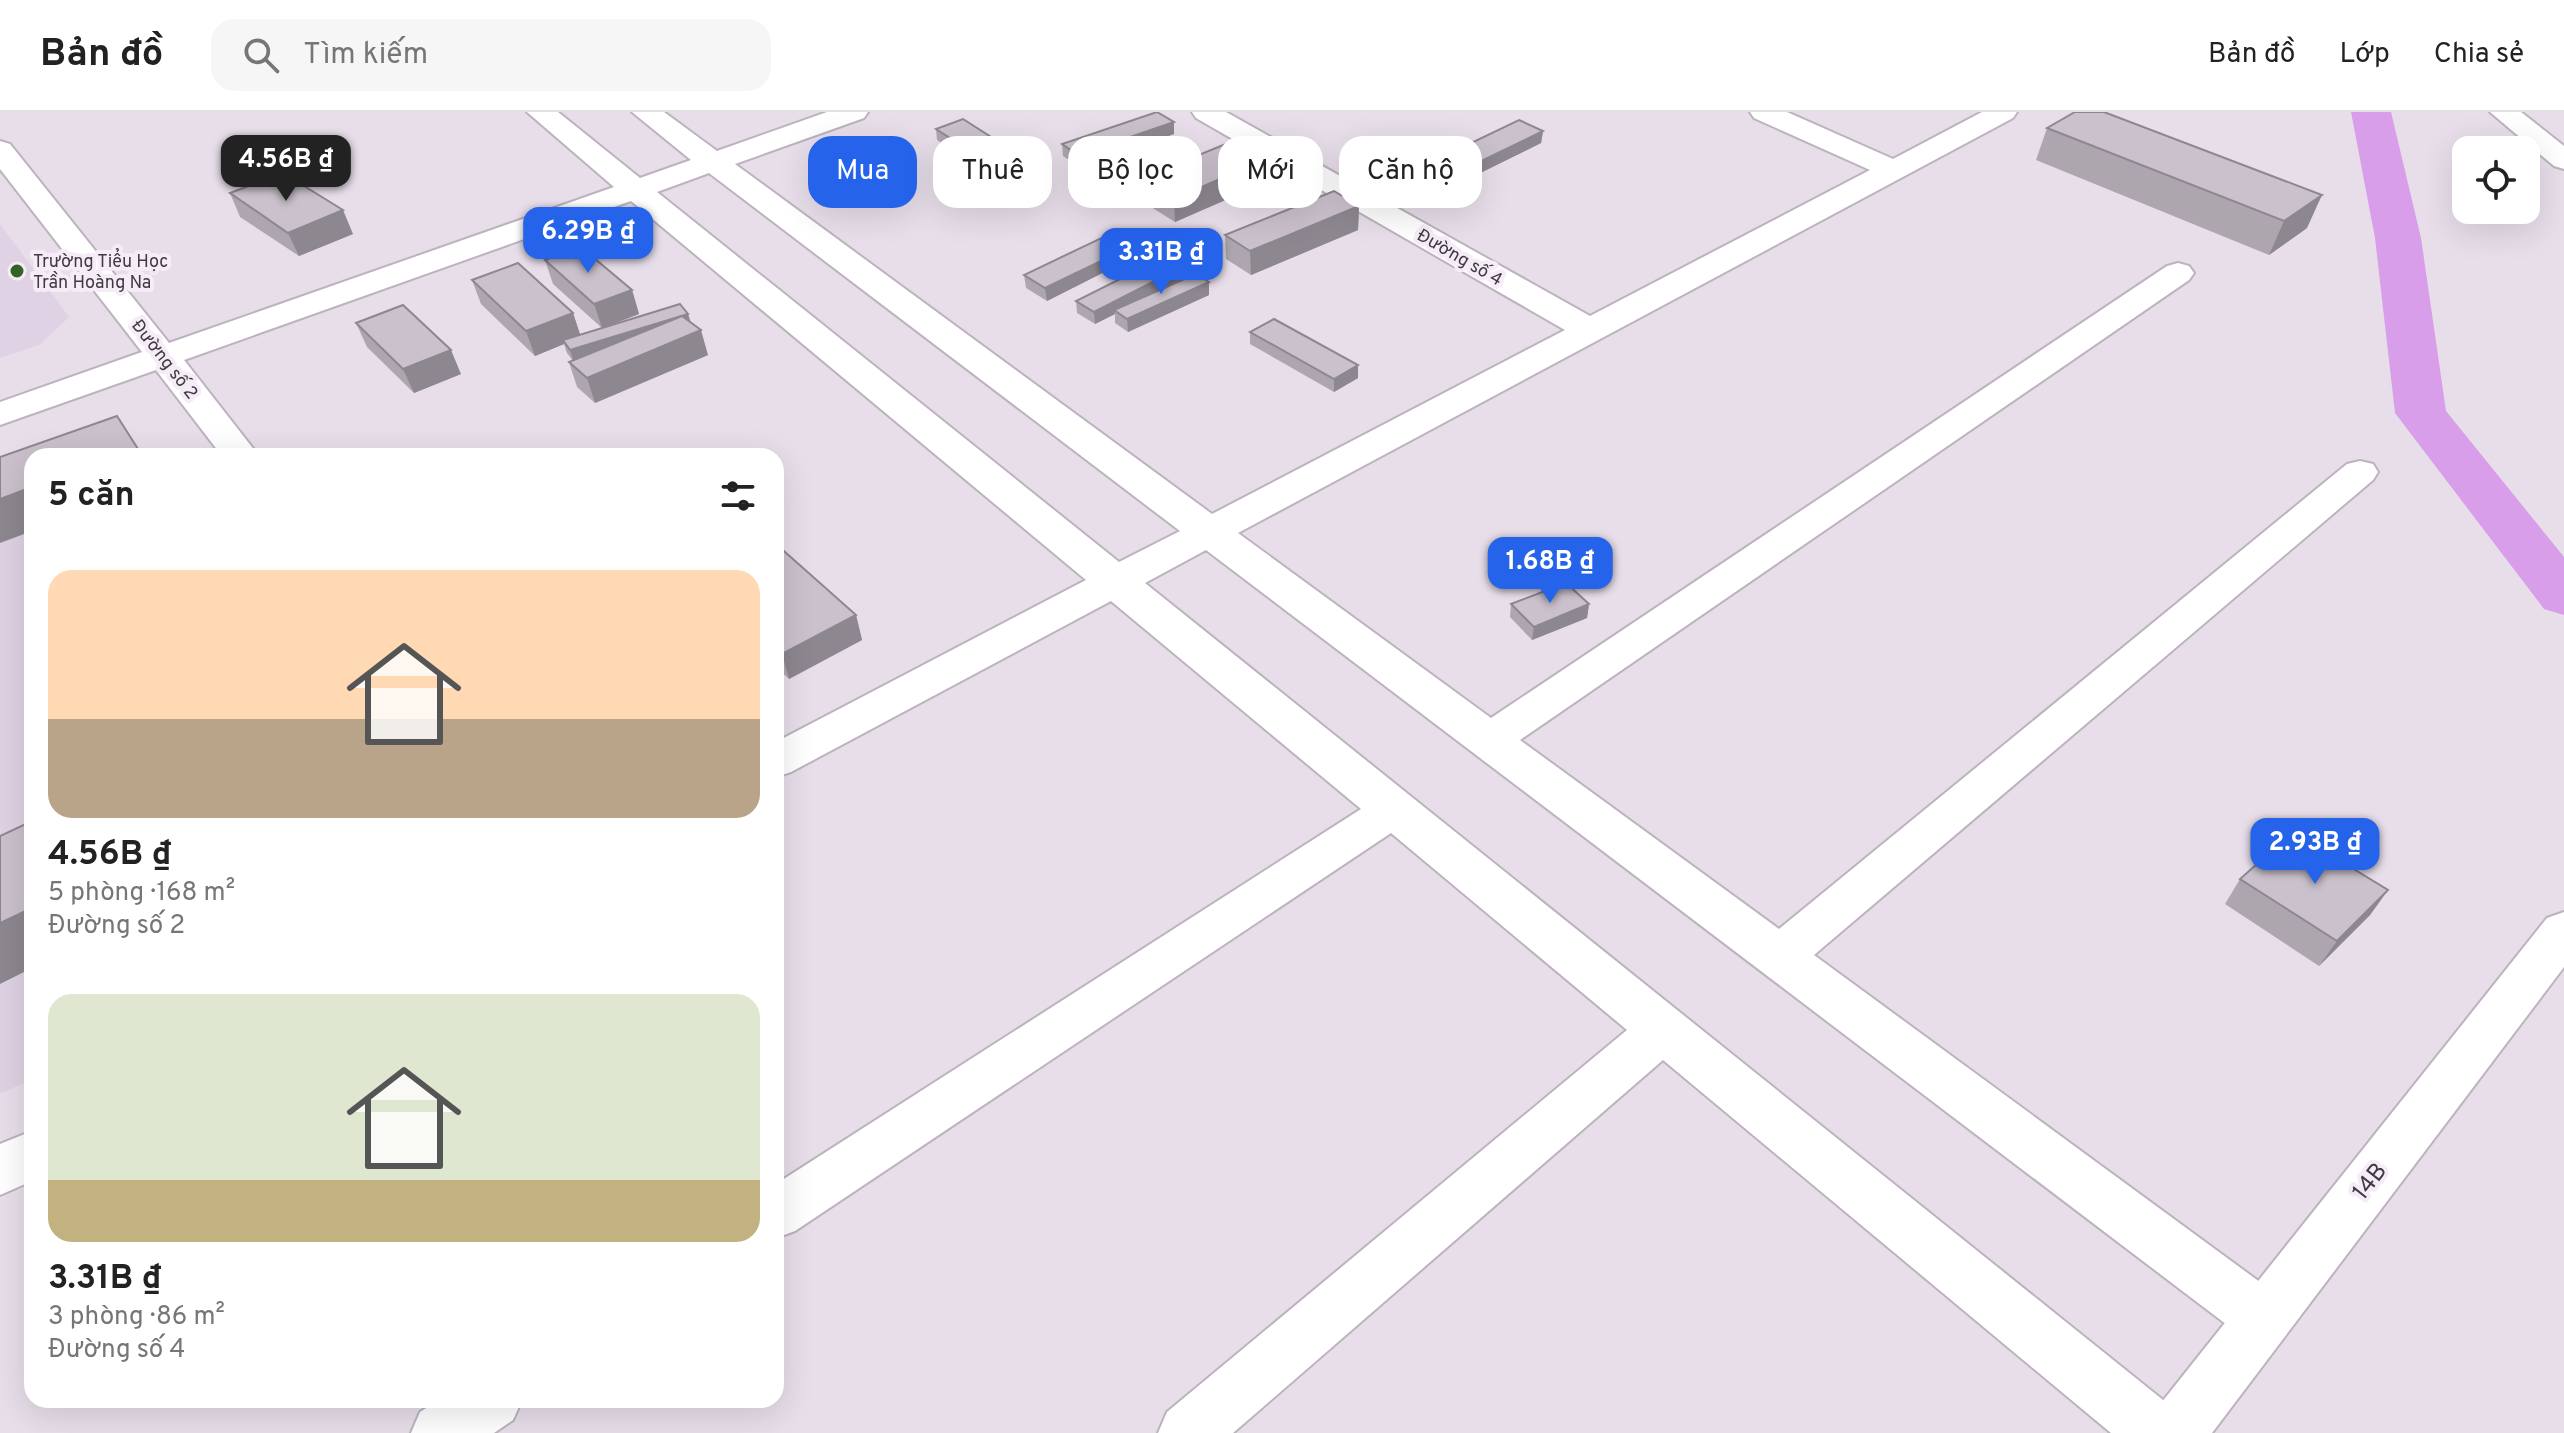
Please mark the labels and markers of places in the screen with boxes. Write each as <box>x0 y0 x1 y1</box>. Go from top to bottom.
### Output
pin: 4.56B ₫ <box>212 135 360 203</box>
pin: 6.29B ₫ <box>514 207 662 275</box>
pin: 3.31B ₫ <box>1087 228 1235 296</box>
place label: Trường Tiểu Học Trần Hoàng Na <box>33 247 168 295</box>
marker: Trường Tiểu Học Trần Hoàng Na <box>8 262 26 280</box>
pin: 1.68B ₫ <box>1476 537 1624 605</box>
pin: 2.93B ₫ <box>2241 818 2389 886</box>

